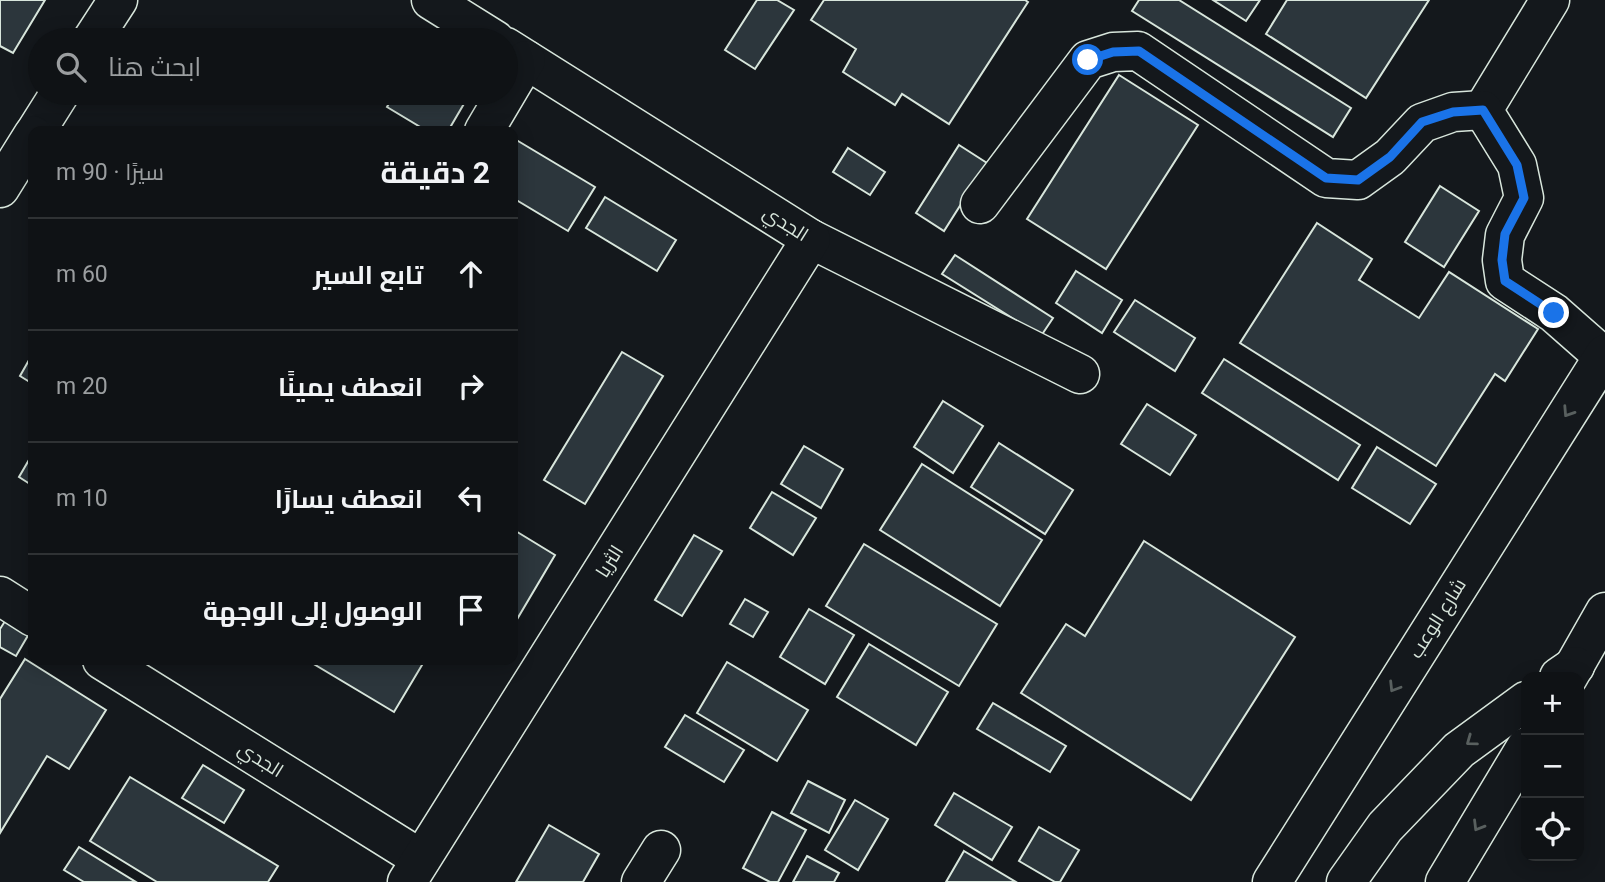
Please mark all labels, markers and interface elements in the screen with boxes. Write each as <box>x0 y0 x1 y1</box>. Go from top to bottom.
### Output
search box <box>28 28 518 105</box>
route start <box>1072 44 1103 75</box>
icon: search <box>52 48 90 86</box>
text: ابحث هنا <box>108 52 201 82</box>
text: 2 دقيقة <box>381 155 490 190</box>
text: سيرًا · 90 m <box>56 159 164 186</box>
street label: الجدي <box>757 201 813 249</box>
icon: ahead <box>452 255 490 293</box>
text: تابع السير <box>313 260 423 290</box>
text: 60 m <box>56 261 108 288</box>
route end <box>1538 297 1569 328</box>
icon: right <box>452 367 490 405</box>
text: انعطف يمينًا <box>278 372 423 402</box>
text: 20 m <box>56 373 108 400</box>
one-way arrow <box>1564 404 1577 417</box>
icon: left <box>452 479 490 517</box>
text: انعطف يسارًا <box>275 484 423 514</box>
text: 10 m <box>56 485 108 512</box>
street label: الثريا <box>591 541 628 582</box>
street label: شارع الوعب <box>1404 574 1473 663</box>
icon: arrive <box>452 591 490 629</box>
text: الوصول إلى الوجهة <box>203 596 423 626</box>
map controls <box>1521 672 1584 861</box>
button: + <box>1521 672 1584 735</box>
one-way arrow <box>1390 679 1403 692</box>
one-way arrow <box>1466 733 1479 745</box>
button: − <box>1521 735 1584 798</box>
street label: الجدي <box>232 737 288 785</box>
button: locate <box>1521 798 1584 861</box>
one-way arrow <box>1474 819 1487 832</box>

